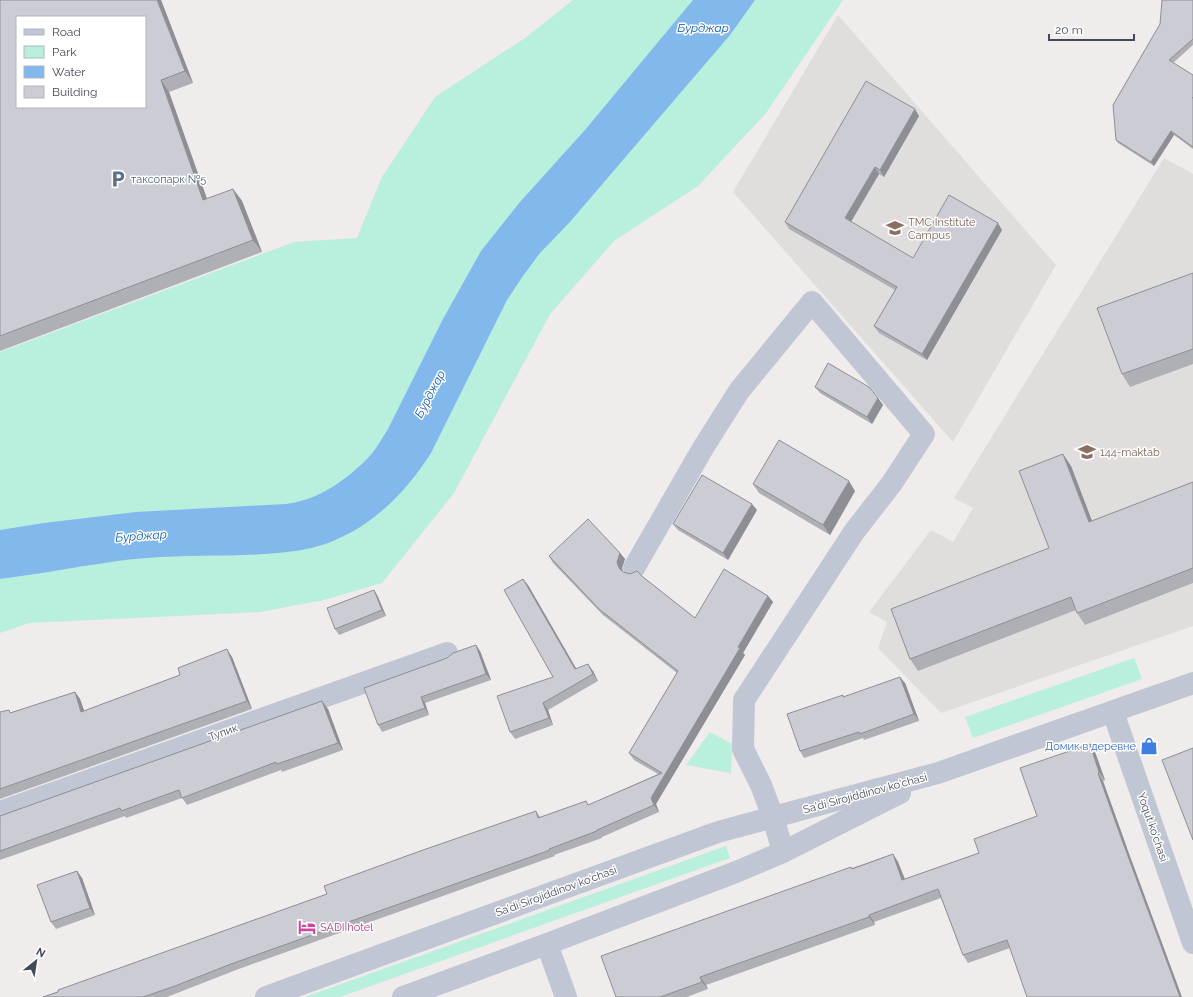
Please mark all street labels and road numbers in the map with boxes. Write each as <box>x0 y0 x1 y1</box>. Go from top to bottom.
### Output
street label: Тупик <box>207 721 240 744</box>
street label: Sa'di Sirojiddinov ko'chasi <box>802 771 929 816</box>
street label: Yoqut ko'chasi <box>1135 791 1170 863</box>
street label: Sa'di Sirojiddinov ko'chasi <box>494 864 618 919</box>

